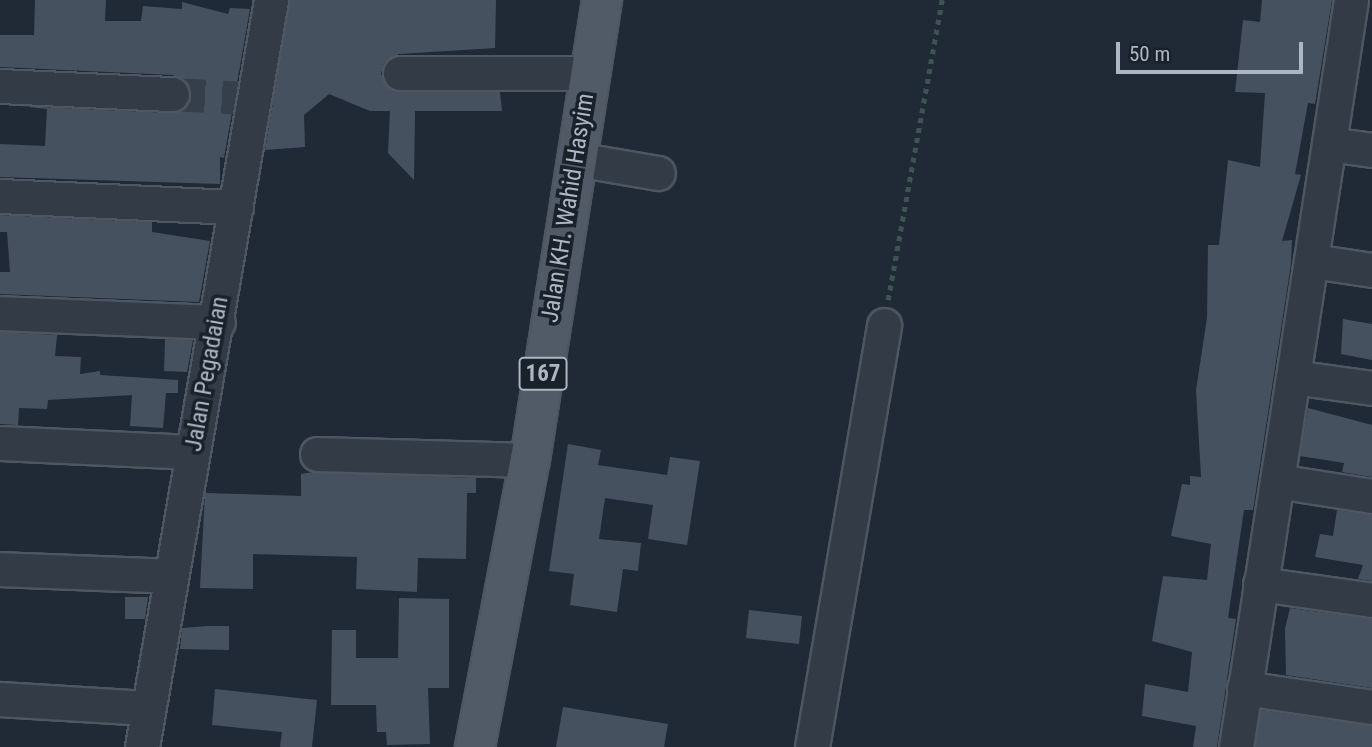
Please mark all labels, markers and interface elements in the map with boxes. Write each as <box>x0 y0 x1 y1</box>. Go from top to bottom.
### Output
scale bar <box>1120 28 1307 72</box>
text: 50 m <box>1129 42 1170 66</box>
street label: Jalan KH. Wahid Hasyim <box>536 91 600 325</box>
street label: Jalan Pegadaian <box>179 294 235 454</box>
road number: 167 <box>518 354 568 394</box>

